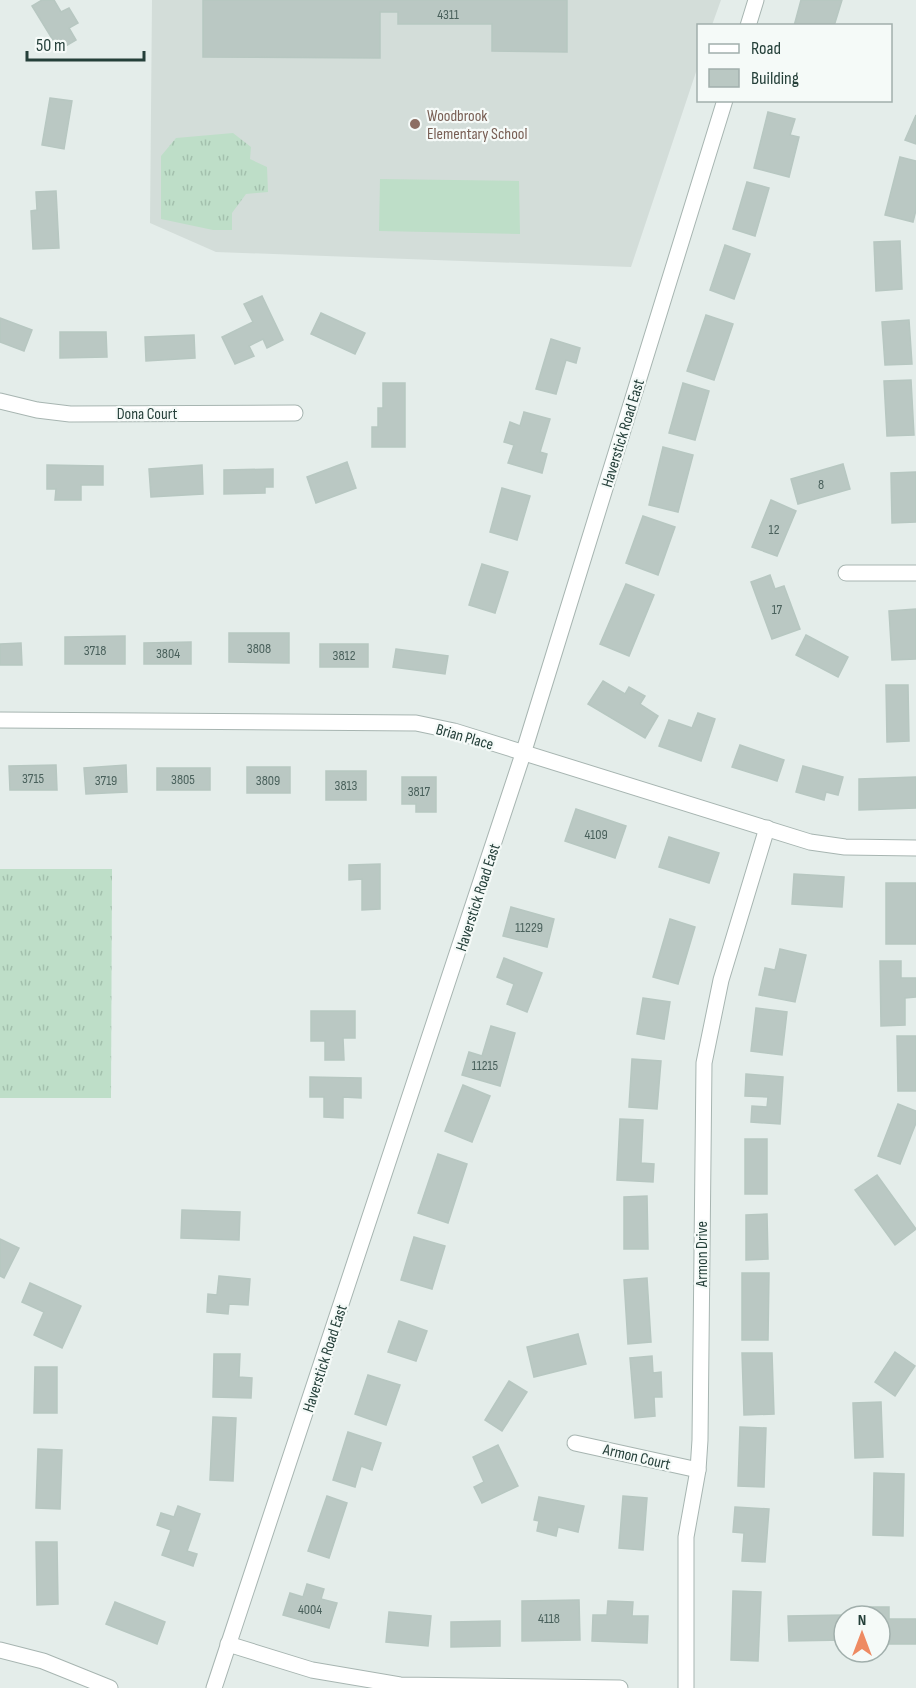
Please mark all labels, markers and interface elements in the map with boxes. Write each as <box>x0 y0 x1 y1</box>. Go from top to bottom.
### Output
house number: 4311 <box>437 6 459 23</box>
scale bar <box>27 24 144 62</box>
legend <box>697 24 892 102</box>
text: 50 m <box>36 35 66 56</box>
text: Road <box>751 38 781 59</box>
text: Building <box>751 68 799 89</box>
place label: Woodbrook Elementary School <box>427 107 527 144</box>
marker: Woodbrook Elementary School <box>408 117 422 131</box>
street label: Haverstick Road East <box>598 377 649 490</box>
street label: Dona Court <box>117 405 177 424</box>
house number: 8 <box>818 476 824 493</box>
house number: 12 <box>769 521 780 538</box>
house number: 17 <box>772 601 783 618</box>
house number: 3808 <box>247 640 271 657</box>
house number: 3718 <box>84 642 106 659</box>
house number: 3804 <box>156 645 180 662</box>
house number: 3812 <box>333 647 356 664</box>
street label: Brian Place <box>434 720 496 755</box>
house number: 3715 <box>22 770 44 787</box>
house number: 3805 <box>171 771 195 788</box>
house number: 3719 <box>95 772 117 789</box>
house number: 3809 <box>256 772 280 789</box>
house number: 3813 <box>335 777 358 794</box>
house number: 3817 <box>408 783 431 800</box>
house number: 4109 <box>584 826 608 843</box>
street label: Haverstick Road East <box>452 841 505 954</box>
house number: 11229 <box>515 919 543 936</box>
house number: 11215 <box>472 1057 499 1074</box>
street label: Armon Drive <box>693 1221 712 1288</box>
street label: Haverstick Road East <box>299 1302 352 1415</box>
street label: Armon Court <box>600 1440 672 1474</box>
house number: 4004 <box>298 1601 322 1618</box>
north arrow <box>832 1604 892 1664</box>
house number: 4118 <box>538 1610 560 1627</box>
text: N <box>858 1611 866 1630</box>

